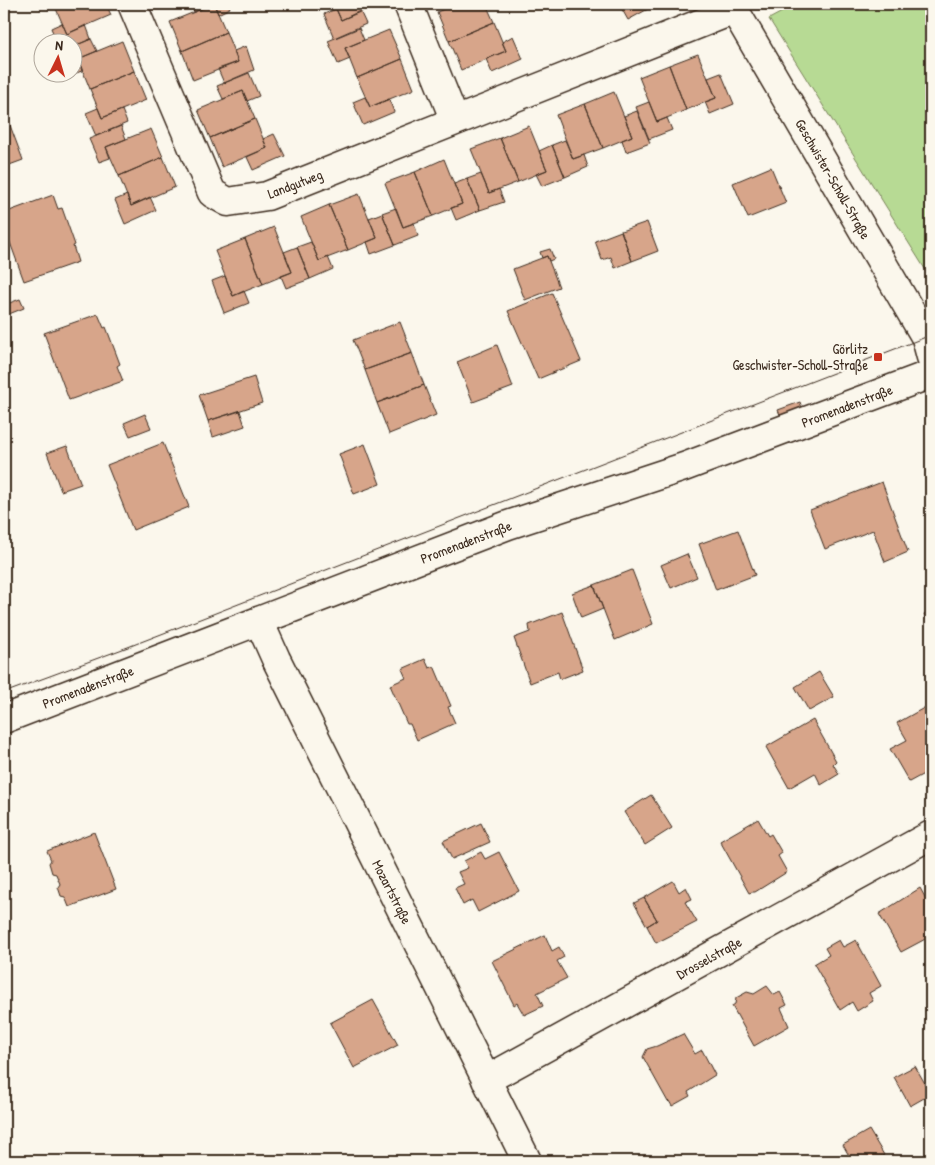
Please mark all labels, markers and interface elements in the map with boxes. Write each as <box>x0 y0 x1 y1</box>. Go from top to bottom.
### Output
north arrow <box>32 32 82 82</box>
text: N <box>55 35 64 54</box>
street label: Geschwister-Scholl-Straße <box>790 115 876 243</box>
street label: Landgutweg <box>265 164 325 204</box>
place label: Görlitz Geschwister-Scholl-Straße <box>732 339 868 375</box>
marker: Görlitz Geschwister-Scholl-Straße <box>872 351 884 363</box>
street label: Promenadenstraße <box>799 379 896 433</box>
street label: Promenadenstraße <box>418 515 515 569</box>
street label: Promenadenstraße <box>40 660 137 714</box>
street label: Mozartstraße <box>367 856 417 928</box>
street label: Drosselstraße <box>673 932 746 984</box>

